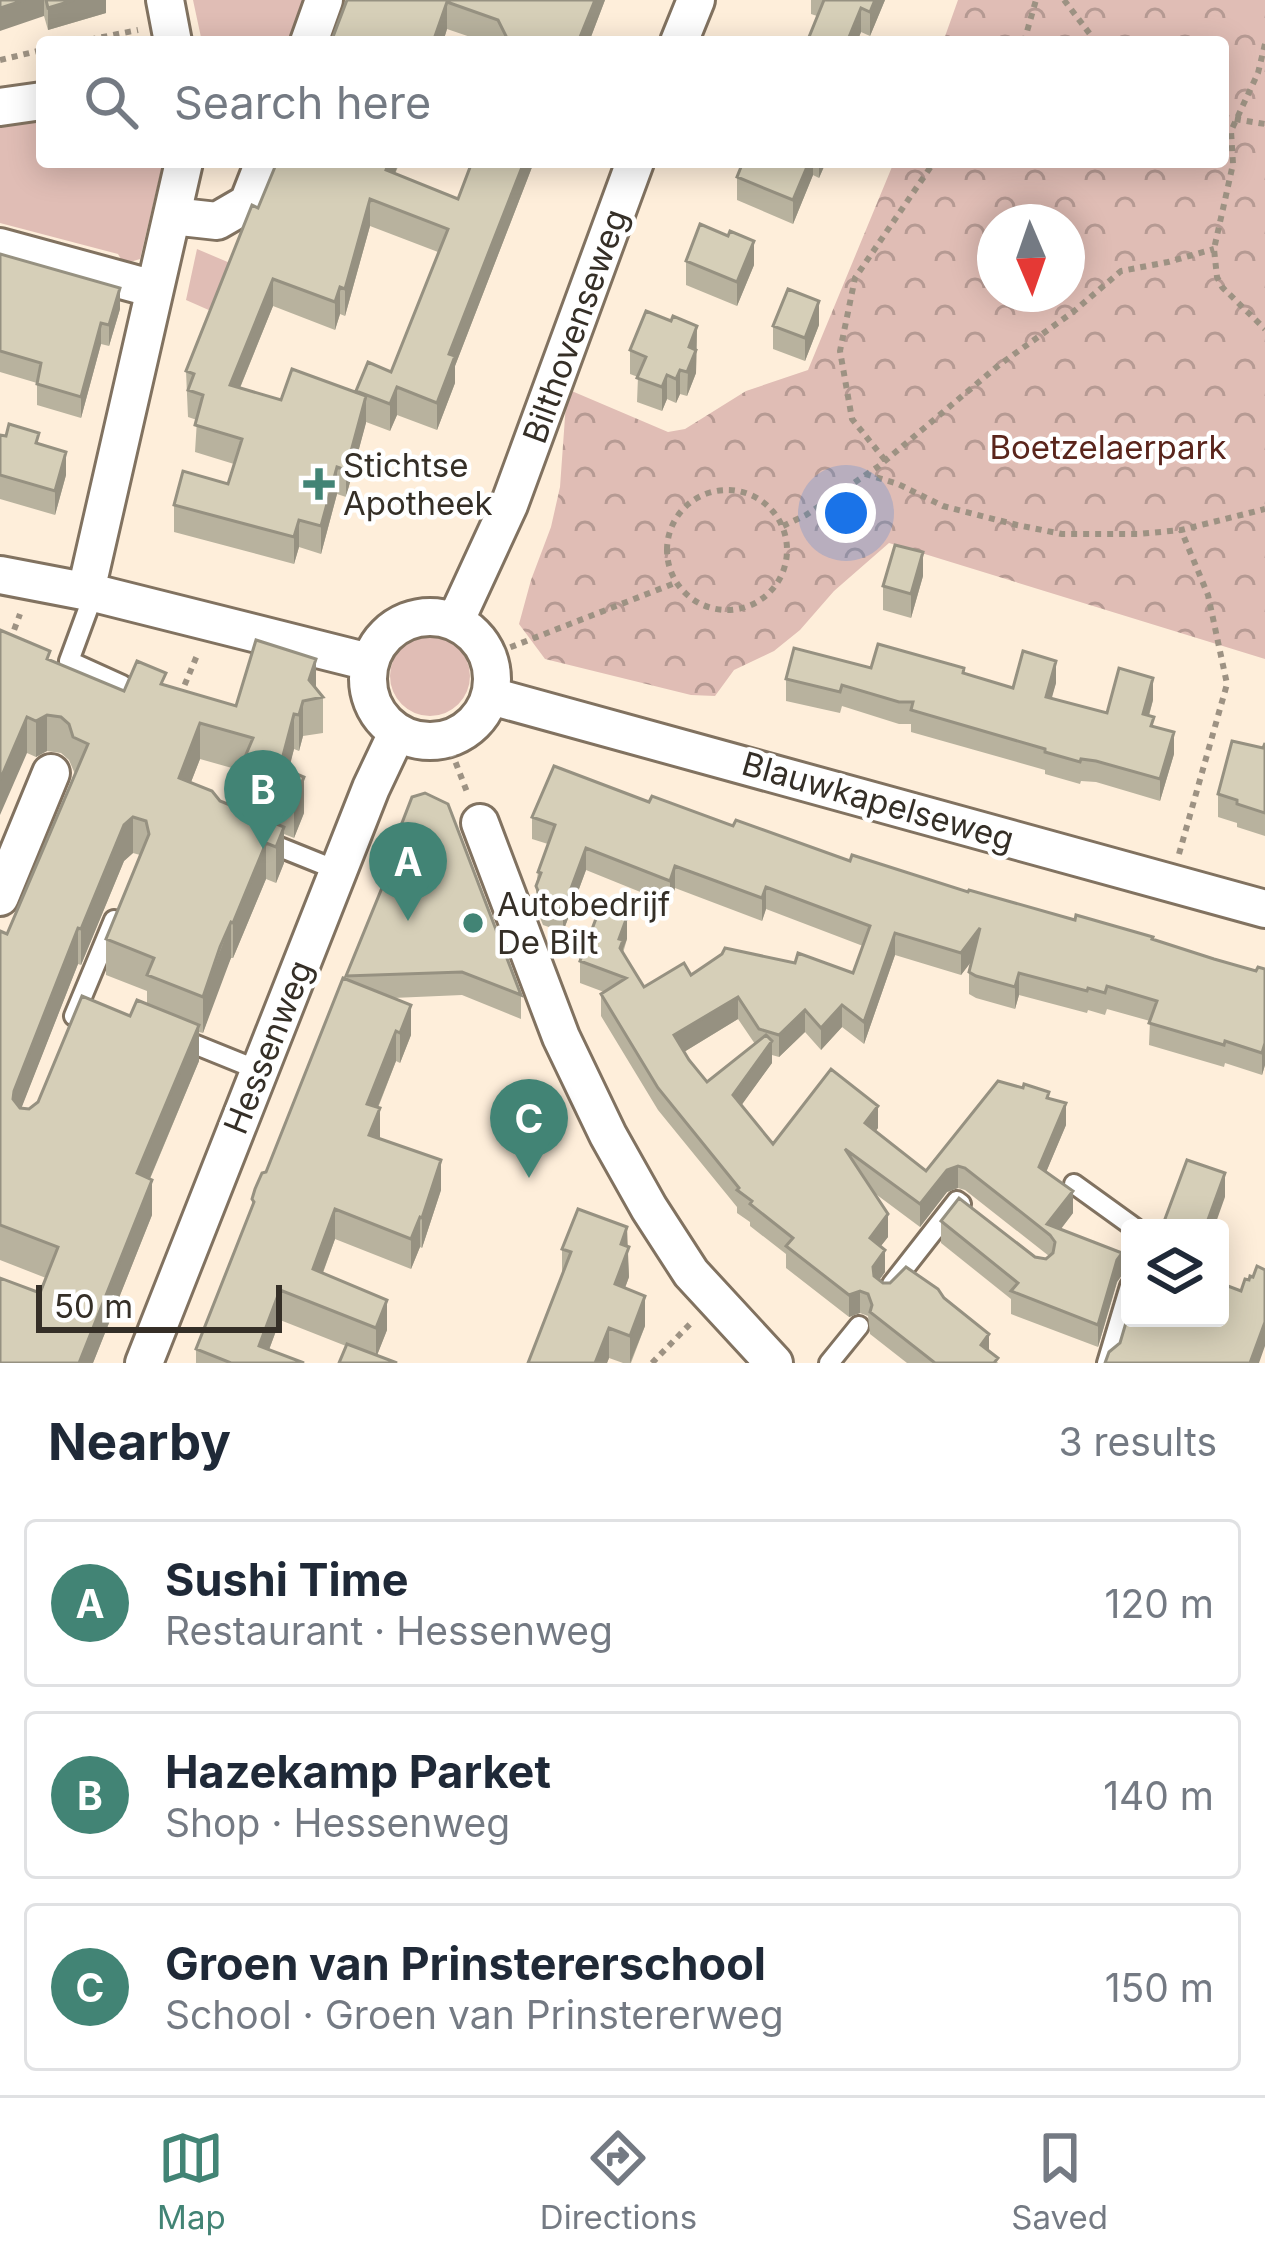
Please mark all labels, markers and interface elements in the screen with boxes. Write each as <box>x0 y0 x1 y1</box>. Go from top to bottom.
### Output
search box <box>36 36 1229 168</box>
icon: search <box>78 69 144 135</box>
text: Search here <box>174 75 431 130</box>
street label: Bilthovenseweg <box>514 204 636 448</box>
north arrow <box>977 204 1085 312</box>
park label: Boetzelaerpark <box>989 427 1227 467</box>
place label: Stichtse Apotheek <box>343 445 493 523</box>
marker: Stichtse Apotheek <box>306 471 332 497</box>
your location <box>816 483 876 543</box>
street label: Blauwkapelseweg <box>738 743 1018 859</box>
pin: B <box>224 750 302 849</box>
pin: A <box>369 822 447 921</box>
place label: Autobedrijf De Bilt <box>497 884 670 962</box>
marker: Autobedrijf De Bilt <box>460 910 486 936</box>
street label: Hessenweg <box>215 955 321 1139</box>
pin: C <box>490 1079 568 1178</box>
map controls <box>1121 1219 1229 1327</box>
button: layers <box>1121 1219 1229 1327</box>
scale bar <box>36 1279 282 1332</box>
text: 50 m <box>54 1286 133 1326</box>
text: Nearby <box>48 1411 231 1472</box>
text: 3 results <box>1059 1418 1217 1465</box>
text: Sushi Time <box>165 1552 409 1607</box>
text: A <box>75 1580 105 1627</box>
text: 120 m <box>1105 1580 1214 1627</box>
text: Restaurant · Hessenweg <box>165 1607 613 1654</box>
text: Hazekamp Parket <box>165 1744 551 1799</box>
text: B <box>77 1772 103 1819</box>
text: 140 m <box>1103 1772 1214 1819</box>
text: Shop · Hessenweg <box>165 1799 510 1846</box>
text: Groen van Prinstererschool <box>165 1936 766 1991</box>
text: C <box>76 1964 104 2011</box>
text: 150 m <box>1105 1964 1214 2011</box>
text: School · Groen van Prinstererweg <box>165 1991 784 2038</box>
tab: Map <box>157 2125 226 2237</box>
tab: Directions <box>540 2125 697 2237</box>
tab: Saved <box>1011 2125 1108 2237</box>

